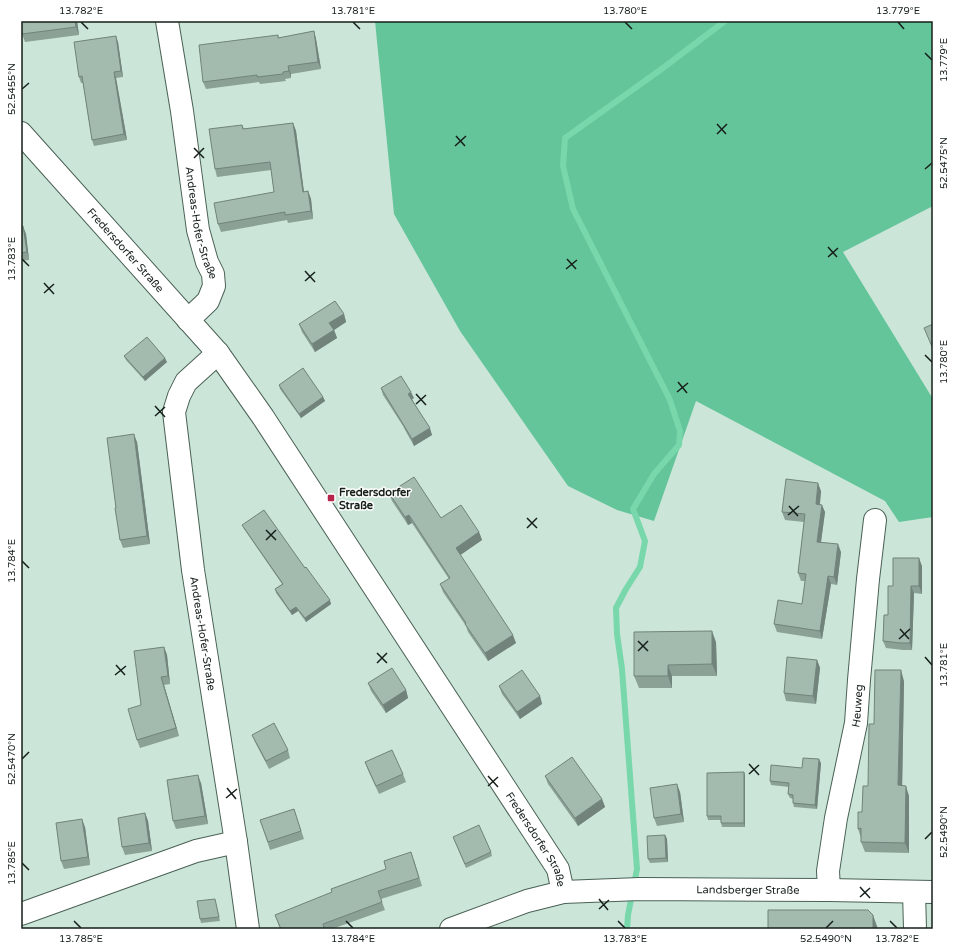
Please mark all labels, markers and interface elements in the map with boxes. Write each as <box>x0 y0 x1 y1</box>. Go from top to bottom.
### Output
text: 13.782°E <box>59 5 103 17</box>
text: 13.781°E <box>331 5 375 17</box>
text: 13.780°E <box>603 5 647 17</box>
text: 13.779°E <box>876 5 920 17</box>
text: 13.779°E <box>938 38 950 82</box>
text: 52.5455°N <box>6 63 18 115</box>
text: 52.5475°N <box>938 137 950 189</box>
street label: Andreas-Hofer-Straße <box>183 166 220 279</box>
street label: Fredersdorfer Straße <box>85 205 167 295</box>
text: 13.783°E <box>6 237 18 281</box>
text: 13.780°E <box>938 340 950 384</box>
place label: Fredersdorfer Straße <box>339 486 411 512</box>
marker: Fredersdorfer Straße <box>326 493 336 503</box>
text: 13.784°E <box>6 539 18 583</box>
street label: Andreas-Hofer-Straße <box>188 575 218 692</box>
text: 13.781°E <box>938 643 950 687</box>
street label: Heuweg <box>849 684 865 728</box>
text: 52.5470°N <box>6 733 18 785</box>
street label: Fredersdorfer Straße <box>503 790 568 888</box>
text: 52.5490°N <box>938 806 950 858</box>
text: 13.785°E <box>6 841 18 885</box>
street label: Landsberger Straße <box>696 883 799 896</box>
text: 13.785°E <box>59 933 103 945</box>
text: 13.784°E <box>331 933 375 945</box>
text: 13.783°E <box>603 933 647 945</box>
text: 52.5490°N <box>800 933 852 945</box>
text: 13.782°E <box>875 933 919 945</box>

